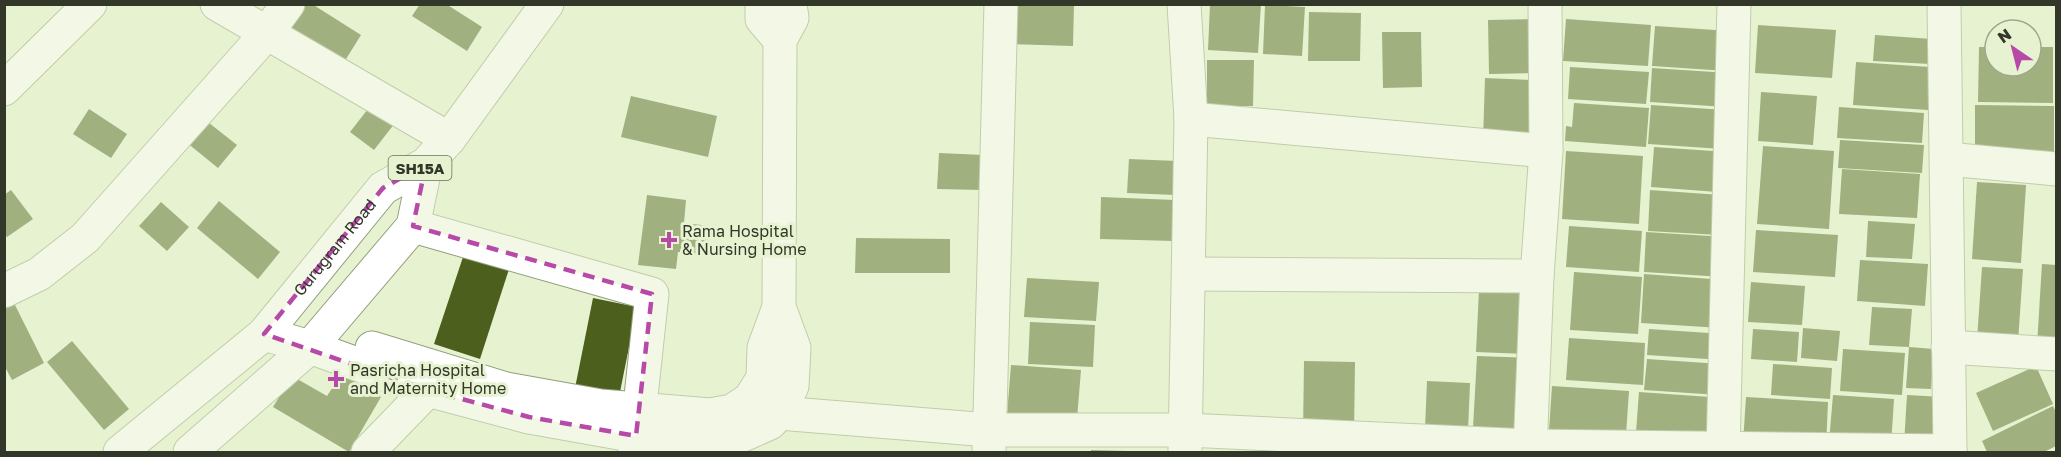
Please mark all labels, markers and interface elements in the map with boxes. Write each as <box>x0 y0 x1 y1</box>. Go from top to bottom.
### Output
north arrow <box>1983 18 2043 78</box>
text: N <box>1994 24 2015 47</box>
road number: SH15A <box>388 156 452 180</box>
street label: Gurugram Road <box>289 195 380 300</box>
place label: Rama Hospital & Nursing Home <box>682 221 806 259</box>
marker: Rama Hospital & Nursing Home <box>660 231 678 249</box>
place label: Pasricha Hospital and Maternity Home <box>350 360 506 398</box>
marker: Pasricha Hospital and Maternity Home <box>327 370 345 388</box>

